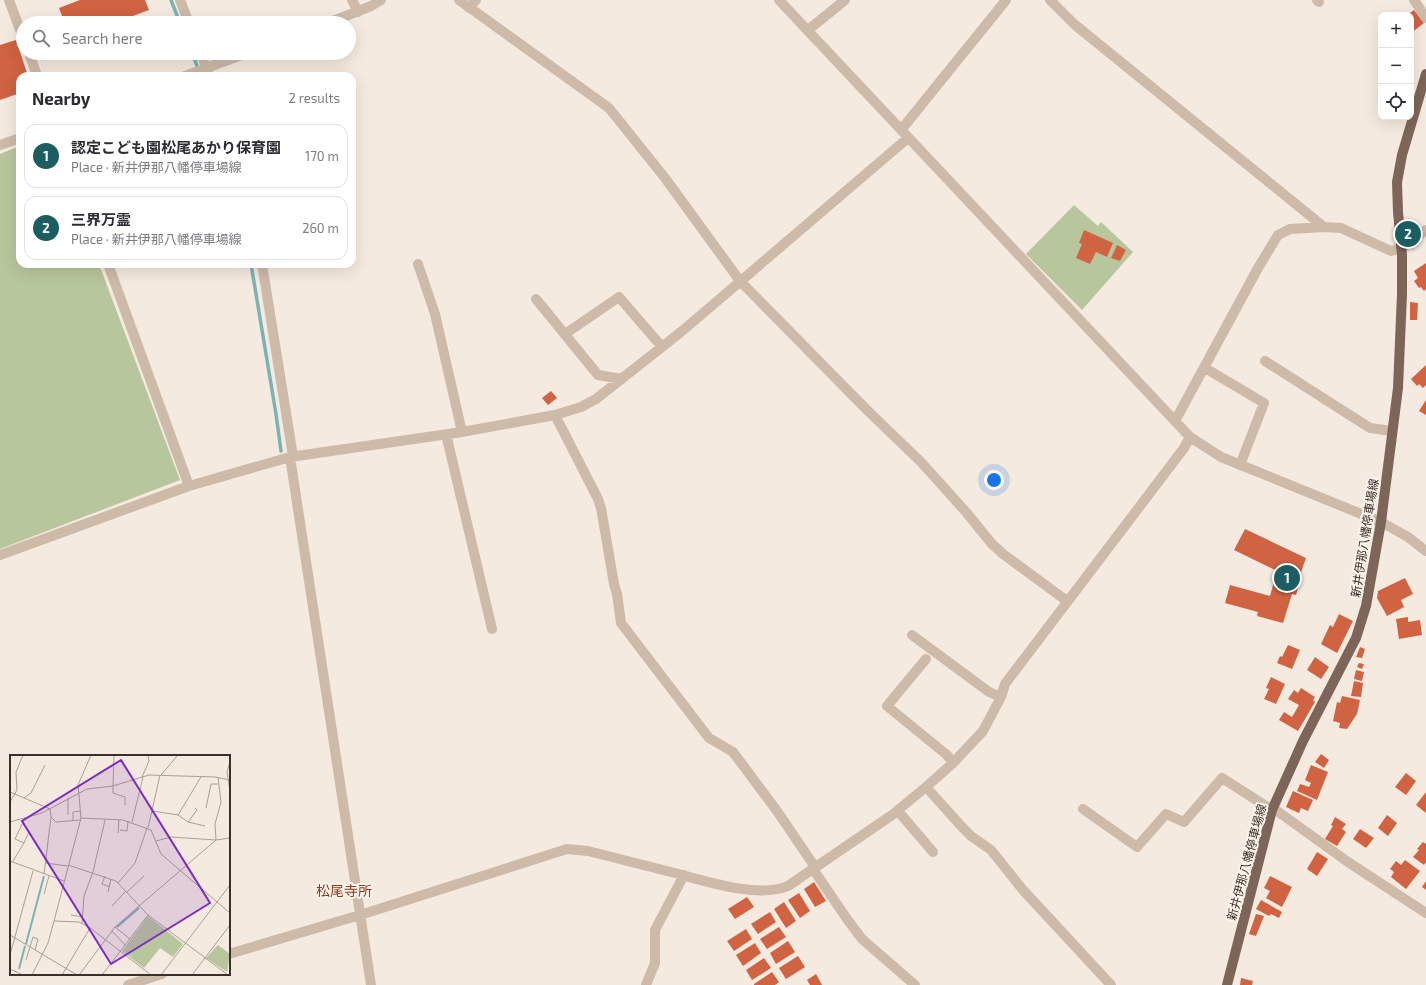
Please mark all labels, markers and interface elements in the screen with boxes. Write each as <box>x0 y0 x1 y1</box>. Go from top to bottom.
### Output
map controls <box>1378 12 1414 120</box>
button: + <box>1378 12 1414 48</box>
search box <box>16 16 356 60</box>
icon: search <box>30 27 52 49</box>
text: Search here <box>62 29 143 47</box>
button: − <box>1378 48 1414 84</box>
button: locate <box>1378 84 1414 120</box>
text: Nearby <box>32 88 90 108</box>
text: 2 results <box>288 90 340 106</box>
text: 認定こども園松尾あかり保育園 <box>71 138 281 156</box>
text: 1 <box>43 148 49 164</box>
text: 170 m <box>305 148 339 164</box>
text: Place · 新井伊那八幡停車場線 <box>71 159 242 175</box>
text: 三界万霊 <box>71 210 131 228</box>
pin: 2 <box>1395 219 1421 249</box>
text: 2 <box>42 220 50 236</box>
text: 260 m <box>302 220 339 236</box>
text: Place · 新井伊那八幡停車場線 <box>71 231 242 247</box>
your location <box>984 470 1004 490</box>
street label: 新井伊那八幡停車場線 <box>1348 478 1380 598</box>
pin: 1 <box>1274 563 1300 593</box>
inset map <box>10 755 230 975</box>
street label: 新井伊那八幡停車場線 <box>1224 802 1268 922</box>
district label: 松尾寺所 <box>316 882 372 899</box>

